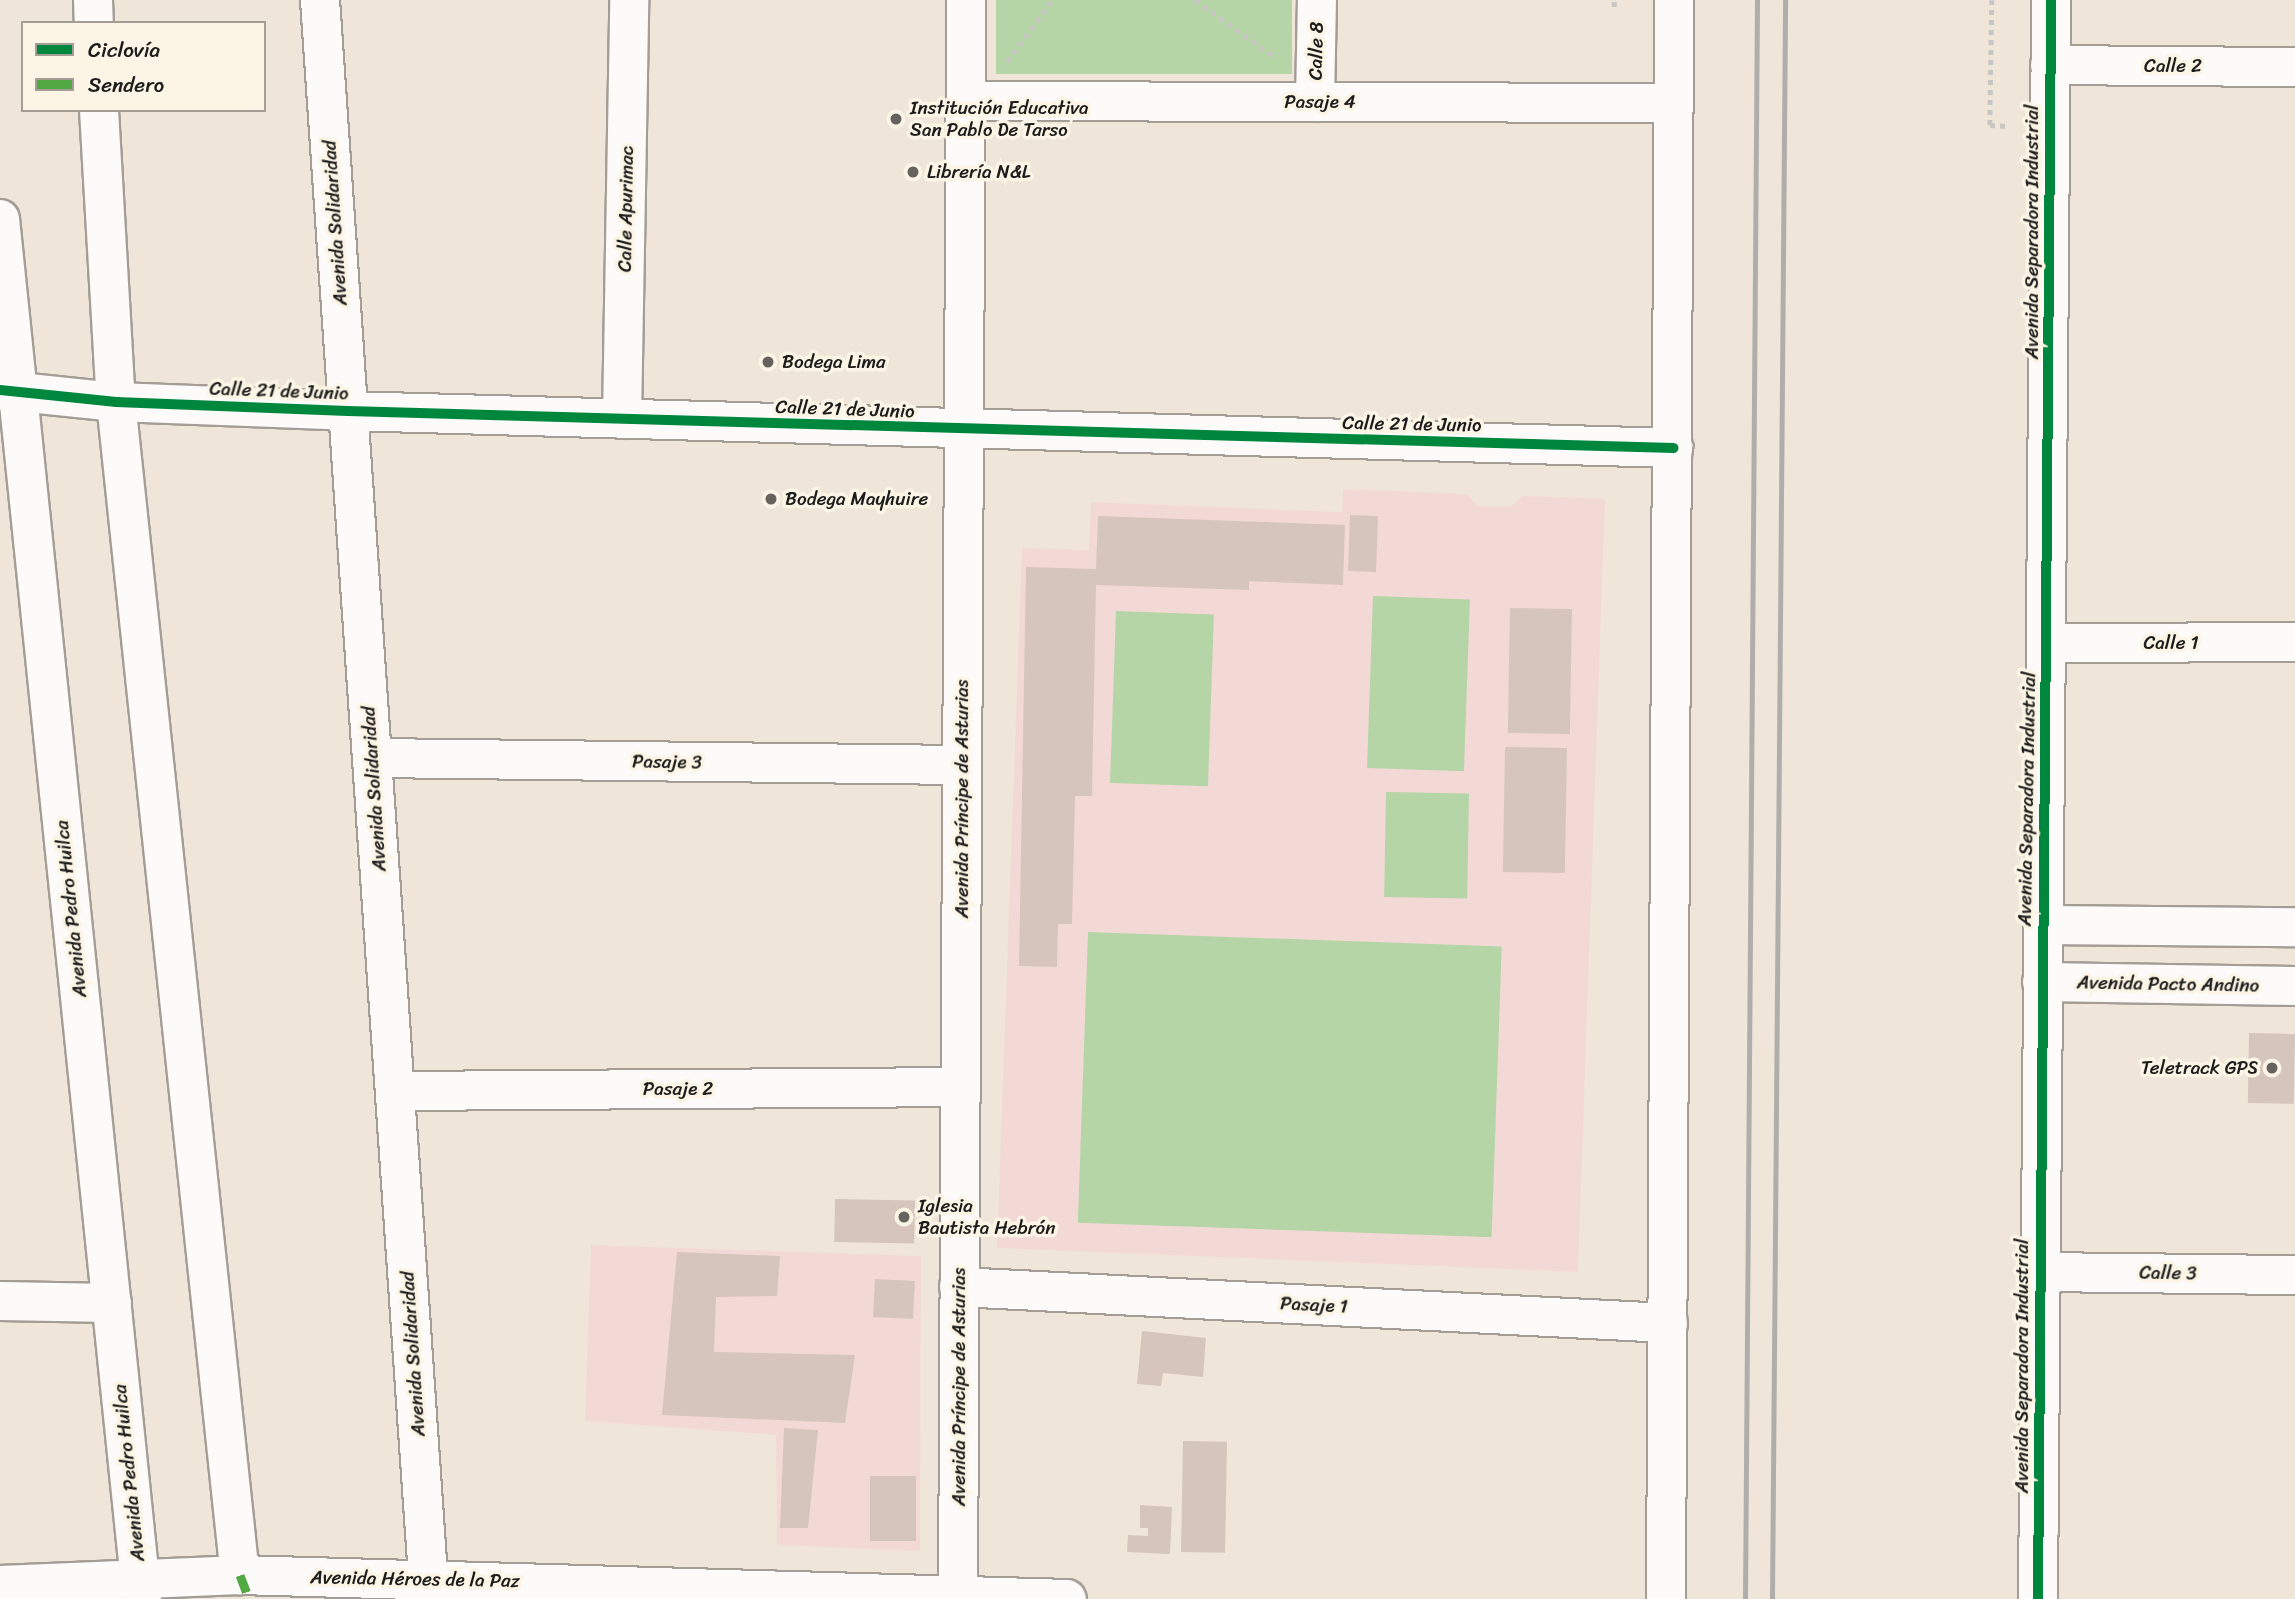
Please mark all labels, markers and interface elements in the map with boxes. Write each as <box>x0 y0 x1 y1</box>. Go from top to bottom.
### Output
legend <box>21 21 266 112</box>
street label: Calle 8 <box>1304 22 1328 80</box>
text: Ciclovía <box>88 31 160 69</box>
street label: Calle 2 <box>2144 55 2202 77</box>
text: Sendero <box>88 66 164 104</box>
street label: Pasaje 4 <box>1284 91 1356 113</box>
place label: Institución Educativa San Pablo De Tarso <box>910 97 1089 141</box>
street label: Avenida Separadora Industrial <box>2021 105 2043 359</box>
marker: Institución Educativa San Pablo De Tarso <box>888 111 904 127</box>
street label: Avenida Solidaridad <box>318 140 352 306</box>
street label: Calle Apurimac <box>614 146 638 272</box>
place label: Librería N&L <box>927 161 1031 183</box>
marker: Librería N&L <box>905 164 921 180</box>
place label: Bodega Lima <box>782 351 886 373</box>
marker: Bodega Lima <box>760 354 776 370</box>
street label: Calle 21 de Junio <box>209 377 349 405</box>
street label: Calle 21 de Junio <box>775 395 915 423</box>
street label: Calle 21 de Junio <box>1342 411 1482 437</box>
place label: Bodega Mayhuire <box>785 488 928 510</box>
marker: Bodega Mayhuire <box>763 491 779 507</box>
street label: Calle 1 <box>2143 632 2199 654</box>
street label: Avenida Separadora Industrial <box>2013 672 2041 926</box>
street label: Avenida Príncipe de Asturias <box>951 678 973 920</box>
street label: Avenida Solidaridad <box>357 706 391 872</box>
street label: Pasaje 3 <box>632 750 702 774</box>
street label: Avenida Pedro Huilca <box>50 819 92 999</box>
street label: Avenida Pacto Andino <box>2077 971 2259 997</box>
place label: Teletrack GPS <box>2141 1057 2258 1079</box>
marker: Teletrack GPS <box>2264 1060 2280 1076</box>
street label: Pasaje 2 <box>643 1078 713 1100</box>
place label: Iglesia Bautista Hebrón <box>918 1195 1056 1239</box>
marker: Iglesia Bautista Hebrón <box>896 1209 912 1225</box>
street label: Avenida Separadora Industrial <box>2011 1239 2033 1493</box>
street label: Calle 3 <box>2139 1261 2197 1285</box>
street label: Avenida Príncipe de Asturias <box>948 1266 970 1508</box>
street label: Avenida Solidaridad <box>396 1271 430 1437</box>
street label: Pasaje 1 <box>1280 1292 1348 1318</box>
street label: Avenida Pedro Huilca <box>108 1383 150 1563</box>
street label: Avenida Héroes de la Paz <box>310 1566 520 1592</box>

